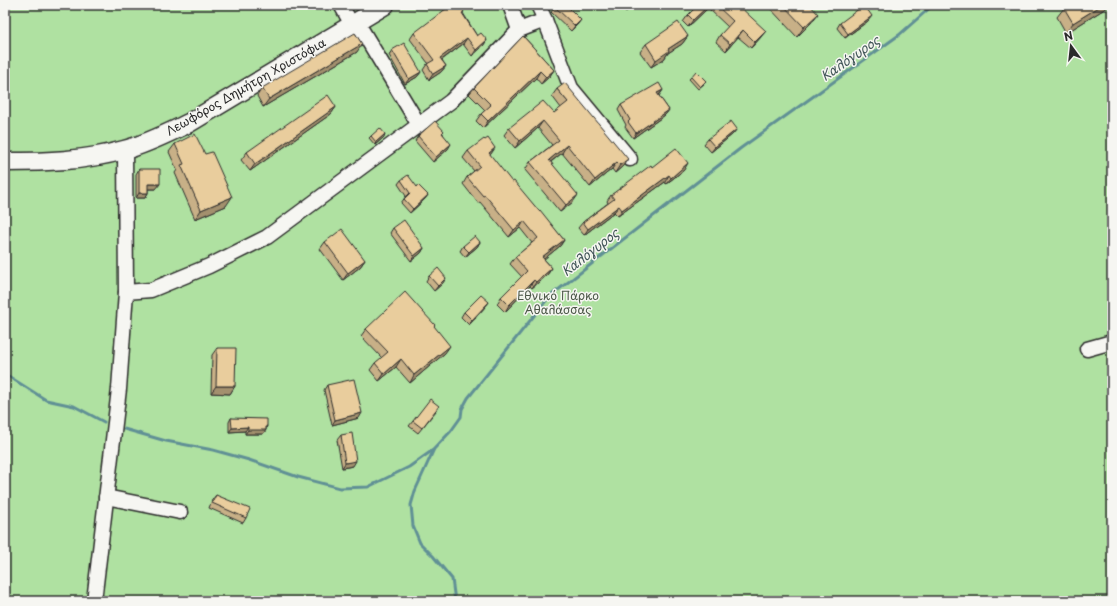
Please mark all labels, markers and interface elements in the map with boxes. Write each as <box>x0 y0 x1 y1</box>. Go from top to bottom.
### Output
north arrow <box>1051 26 1091 66</box>
text: N <box>1062 26 1075 45</box>
water label: Καλόγυρος <box>816 30 884 85</box>
street label: Λεωφόρος Δημήτρη Χριστόφια <box>162 33 329 139</box>
water label: Καλόγυρος <box>557 222 623 280</box>
park label: Εθνικό Πάρκο Αθαλάσσας <box>517 286 599 318</box>

